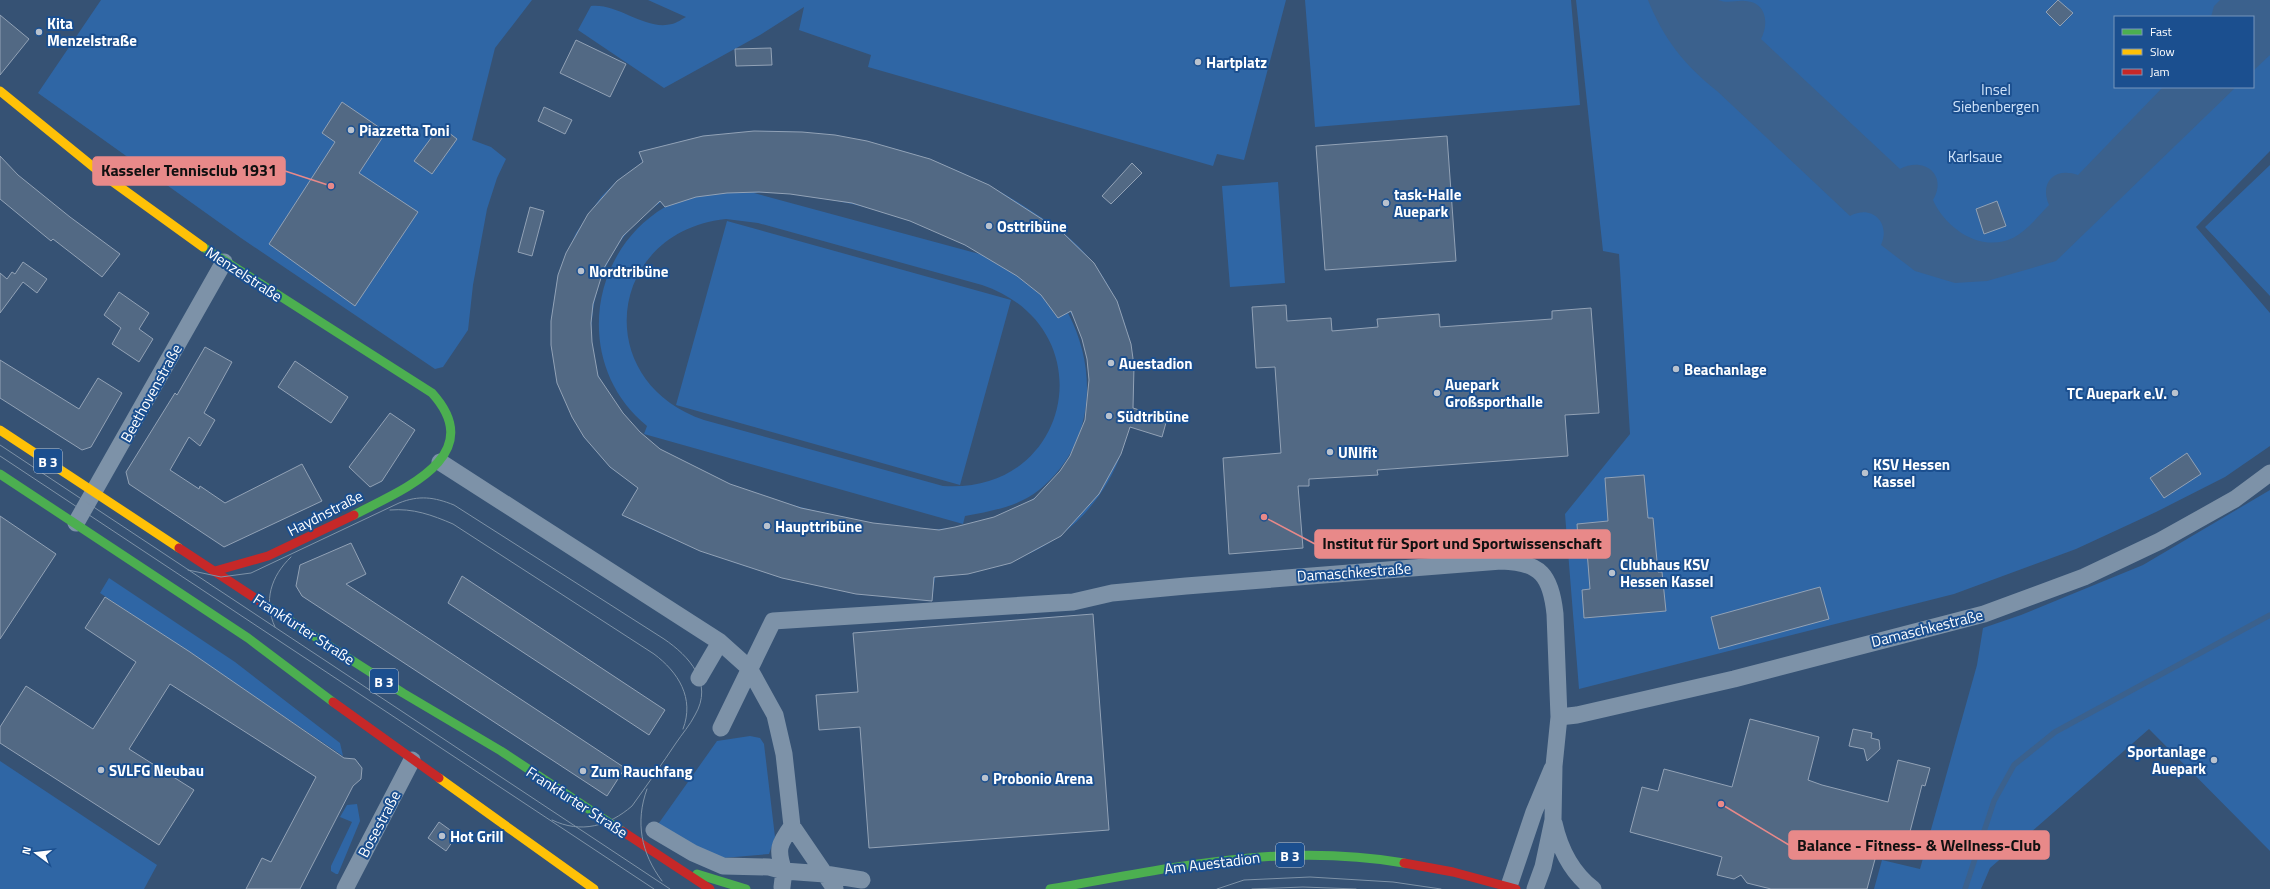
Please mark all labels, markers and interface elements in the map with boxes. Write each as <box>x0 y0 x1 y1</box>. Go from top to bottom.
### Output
place label: Kita Menzelstraße <box>47 12 137 52</box>
legend <box>2114 16 2254 88</box>
text: Fast <box>2150 22 2173 41</box>
marker: Kita Menzelstraße <box>34 27 44 37</box>
text: Slow <box>2150 42 2175 61</box>
place label: Hartplatz <box>1206 51 1267 74</box>
marker: Hartplatz <box>1193 57 1203 67</box>
text: Jam <box>2150 62 2170 81</box>
park label: Insel Siebenbergen <box>1953 78 2039 118</box>
place label: Piazzetta Toni <box>359 119 450 142</box>
marker: Piazzetta Toni <box>346 125 356 135</box>
park label: Karlsaue <box>1948 145 2002 168</box>
callout: Kasseler Tennisclub 1931 <box>93 157 285 185</box>
text: Kasseler Tennisclub 1931 <box>101 158 277 182</box>
place label: task-Halle Auepark <box>1394 183 1462 223</box>
marker: task-Halle Auepark <box>1381 198 1391 208</box>
place label: Osttribüne <box>997 215 1067 238</box>
marker: Osttribüne <box>984 221 994 231</box>
street label: Menzelstraße <box>201 241 287 307</box>
place label: Nordtribüne <box>589 260 669 283</box>
marker: Nordtribüne <box>576 266 586 276</box>
street label: Beethovenstraße <box>114 340 188 446</box>
place label: Auestadion <box>1119 352 1193 375</box>
marker: Auestadion <box>1106 358 1116 368</box>
place label: Beachanlage <box>1684 358 1767 381</box>
marker: Beachanlage <box>1671 364 1681 374</box>
place label: Auepark Großsporthalle <box>1445 373 1543 413</box>
place label: TC Auepark e.V. <box>2067 382 2167 405</box>
marker: Auepark Großsporthalle <box>1432 388 1442 398</box>
marker: TC Auepark e.V. <box>2170 388 2180 398</box>
place label: Südtribüne <box>1117 405 1189 428</box>
marker: Südtribüne <box>1104 411 1114 421</box>
place label: UNIfit <box>1338 441 1378 464</box>
marker: UNIfit <box>1325 447 1335 457</box>
road number: B 3 <box>34 449 62 473</box>
place label: KSV Hessen Kassel <box>1873 453 1950 493</box>
marker: KSV Hessen Kassel <box>1860 468 1870 478</box>
street label: Haydnstraße <box>283 484 367 542</box>
place label: Haupttribüne <box>775 515 862 538</box>
marker: Haupttribüne <box>762 521 772 531</box>
callout: Institut für Sport und Sportwissenschaft <box>1315 530 1610 558</box>
text: Institut für Sport und Sportwissenschaft <box>1322 531 1602 555</box>
place label: Clubhaus KSV Hessen Kassel <box>1620 553 1713 593</box>
street label: Damaschkestraße <box>1296 557 1412 587</box>
marker: Clubhaus KSV Hessen Kassel <box>1607 568 1617 578</box>
street label: Frankfurter Straße <box>249 587 359 671</box>
street label: Damaschkestraße <box>1869 603 1985 653</box>
road number: B 3 <box>370 669 398 693</box>
place label: Sportanlage Auepark <box>2127 740 2206 780</box>
marker: Sportanlage Auepark <box>2209 755 2219 765</box>
place label: SVLFG Neubau <box>109 759 204 782</box>
street label: Frankfurter Straße <box>522 760 632 844</box>
place label: Zum Rauchfang <box>591 760 693 783</box>
marker: SVLFG Neubau <box>96 765 106 775</box>
marker: Zum Rauchfang <box>578 766 588 776</box>
place label: Probonio Arena <box>993 767 1094 790</box>
marker: Probonio Arena <box>980 773 990 783</box>
street label: Bosestraße <box>352 786 406 862</box>
place label: Hot Grill <box>450 825 504 848</box>
marker: Hot Grill <box>437 831 447 841</box>
callout: Balance - Fitness- & Wellness-Club <box>1789 831 2049 859</box>
north arrow <box>16 833 56 873</box>
text: Balance - Fitness- & Wellness-Club <box>1797 833 2041 857</box>
road number: B 3 <box>1276 843 1304 867</box>
text: N <box>18 845 35 856</box>
street label: Am Auestadion <box>1163 846 1261 880</box>

